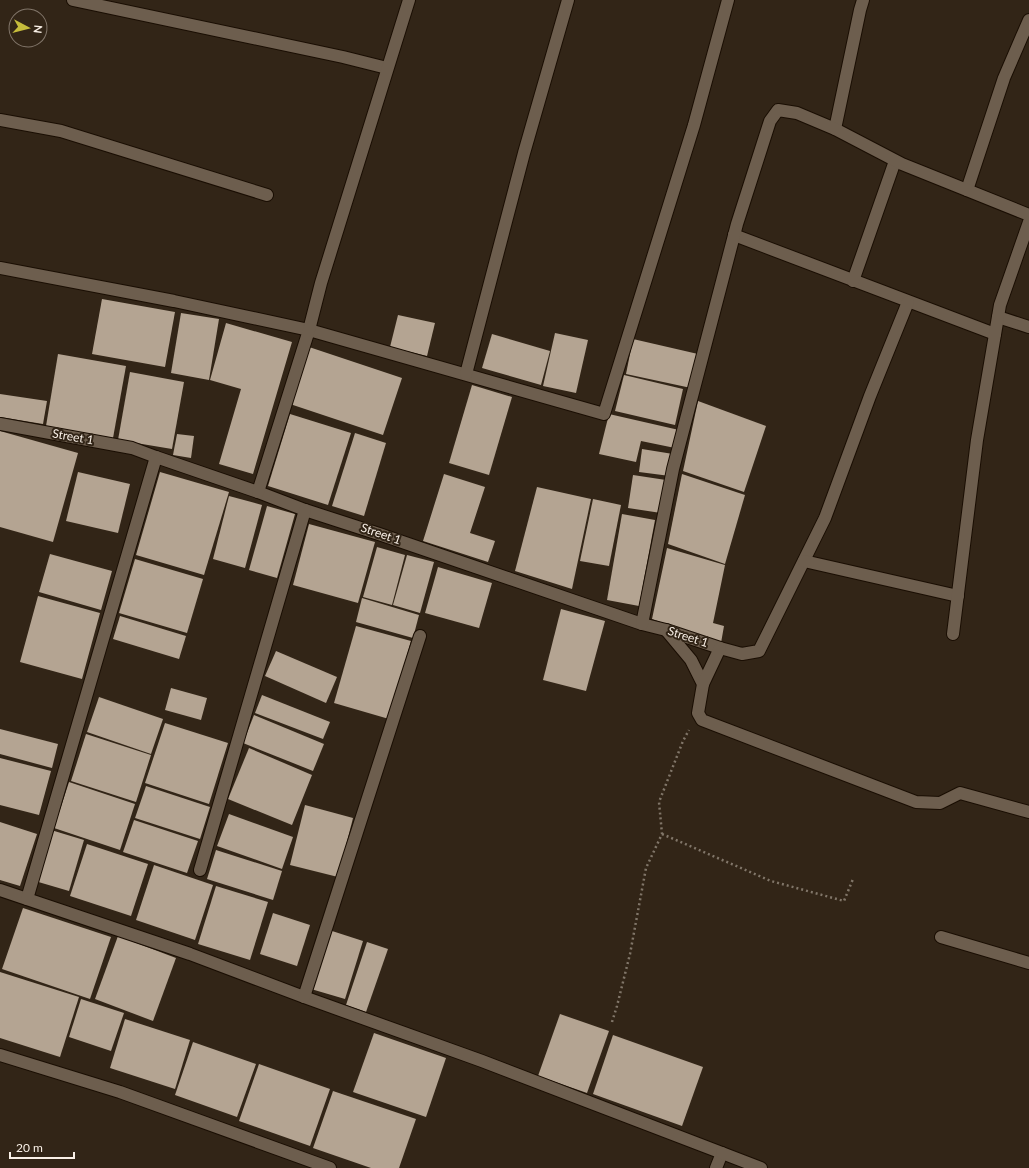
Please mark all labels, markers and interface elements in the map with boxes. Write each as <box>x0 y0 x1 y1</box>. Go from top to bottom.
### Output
north arrow <box>8 8 48 48</box>
text: N <box>31 24 45 34</box>
street label: Street 1 <box>51 426 95 448</box>
street label: Street 1 <box>359 520 403 547</box>
street label: Street 1 <box>666 623 710 650</box>
scale bar <box>10 1134 74 1160</box>
text: 20 m <box>16 1140 43 1155</box>

